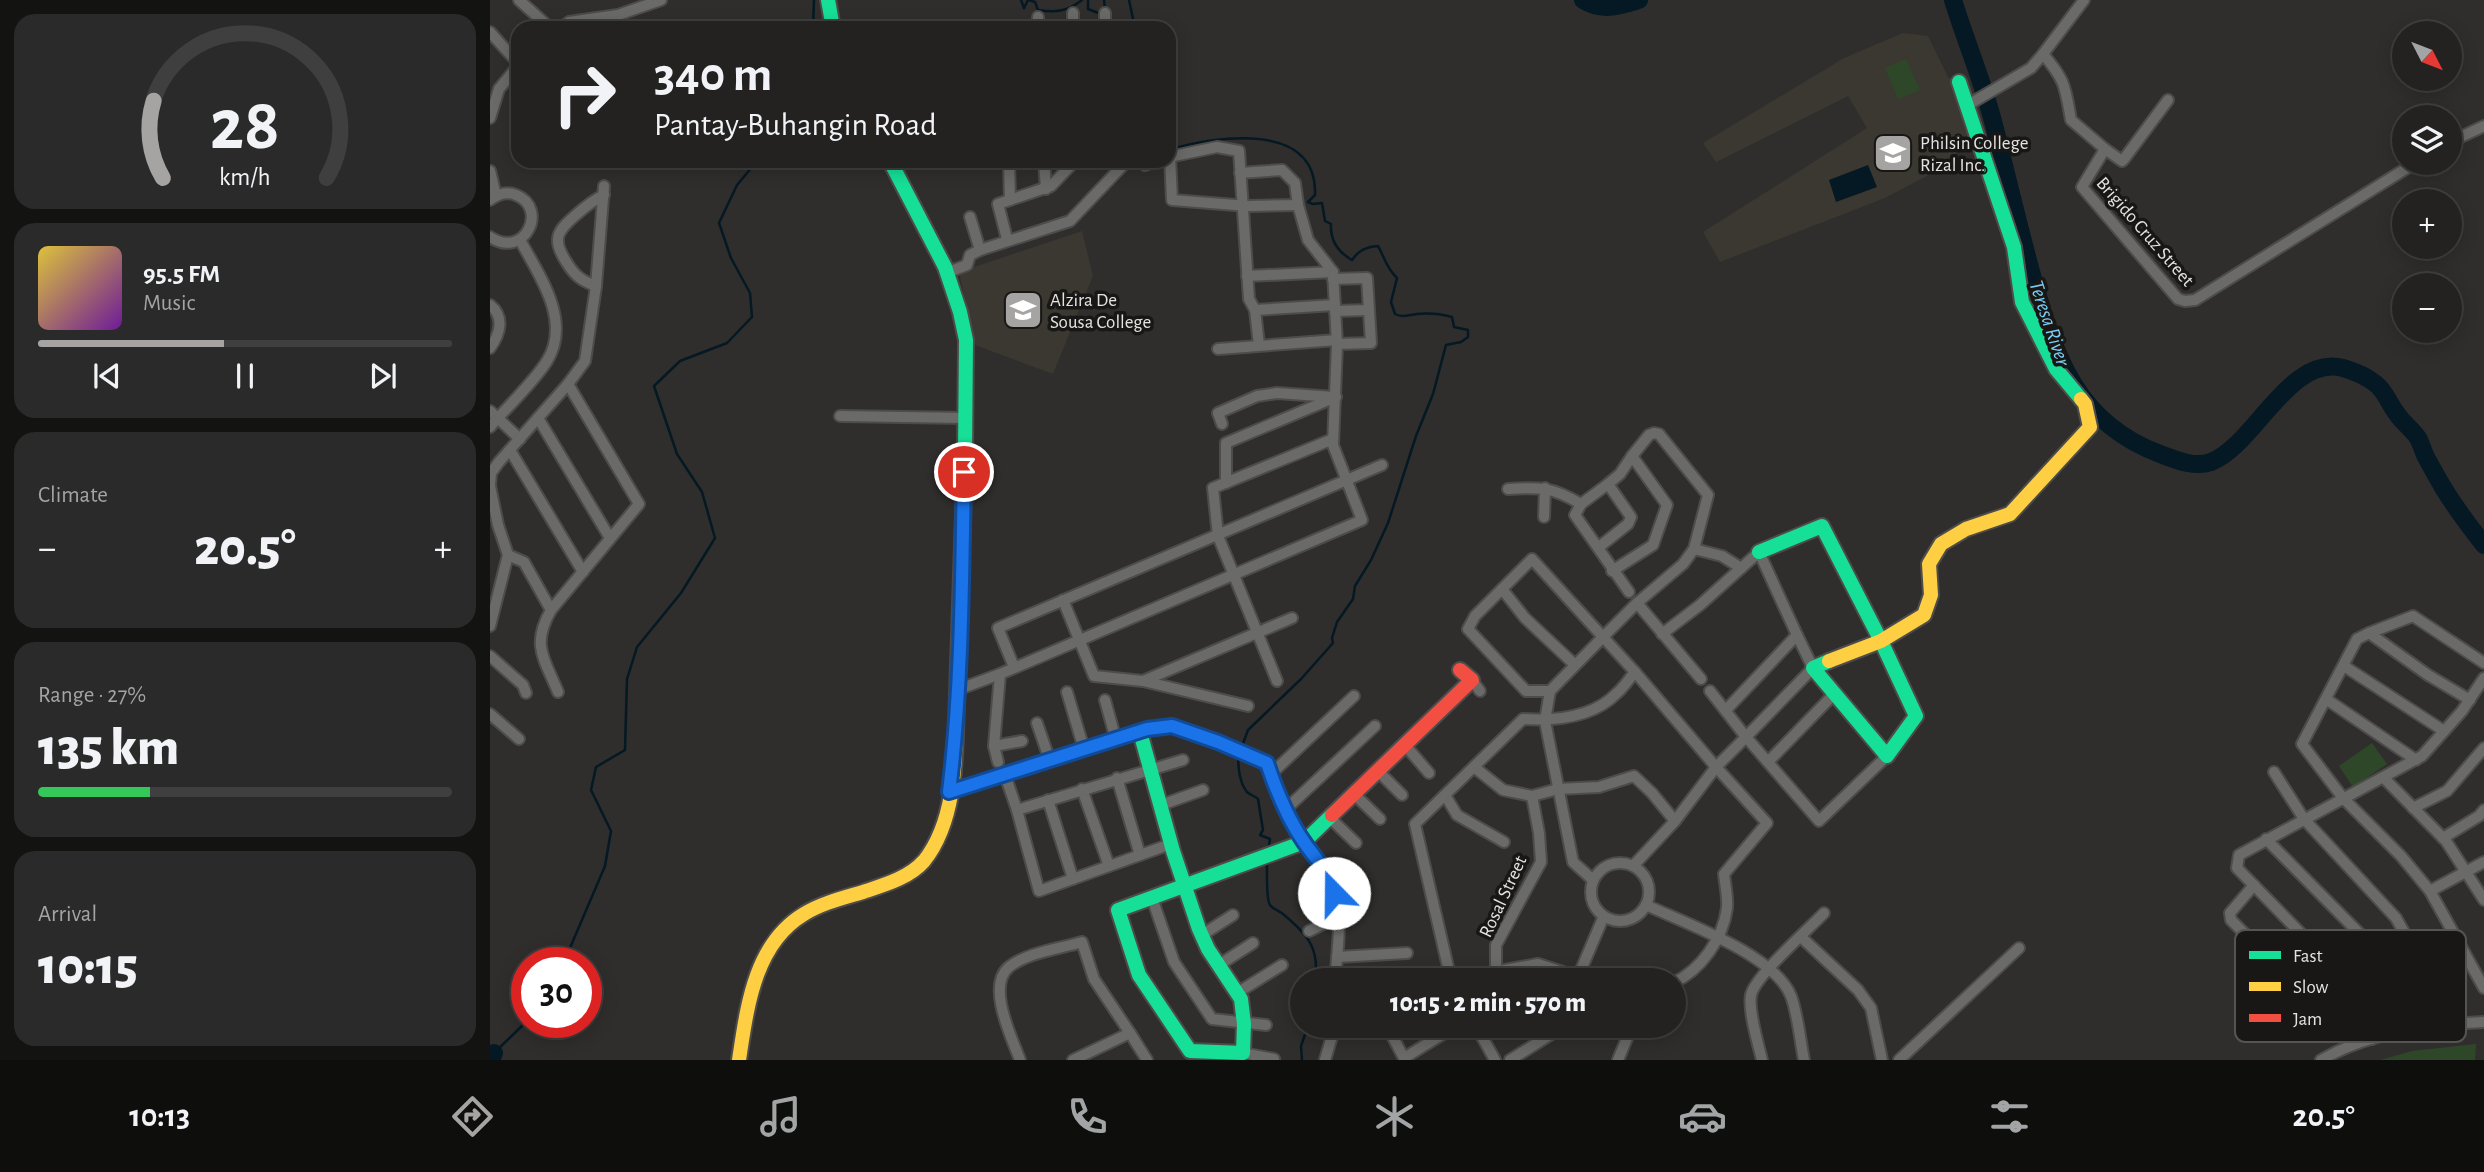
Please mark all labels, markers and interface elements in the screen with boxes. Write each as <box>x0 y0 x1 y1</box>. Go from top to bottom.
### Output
north arrow <box>2392 21 2462 91</box>
map controls <box>2392 21 2462 343</box>
icon: right <box>539 49 630 140</box>
text: 340 m <box>654 51 772 100</box>
text: 28 <box>210 90 280 163</box>
button: layers <box>2392 105 2462 175</box>
text: Pantay-Buhangin Road <box>654 109 937 141</box>
school or university icon: Philsin College Rizal Inc. <box>1872 132 1914 174</box>
place label: Philsin College Rizal Inc. <box>1920 134 2028 175</box>
text: km/h <box>219 164 271 189</box>
street label: Brigido Cruz Street <box>2092 174 2197 290</box>
button: + <box>2392 189 2462 259</box>
text: 95.5 FM <box>143 261 220 287</box>
button: − <box>2392 273 2462 343</box>
water label: Teresa River <box>2025 278 2074 370</box>
school or university icon: Alzira De Sousa College <box>1002 289 1044 331</box>
place label: Alzira De Sousa College <box>1050 291 1151 332</box>
text: Music <box>143 292 195 315</box>
icon: previous <box>88 357 126 395</box>
icon: pause <box>226 357 264 395</box>
icon: next <box>364 357 402 395</box>
pin <box>934 442 994 502</box>
icon: arrive <box>945 453 983 491</box>
text: Climate <box>38 484 108 507</box>
text: 20.5° <box>194 522 296 574</box>
text: − <box>38 530 56 568</box>
text: + <box>434 530 452 568</box>
text: Range · 27% <box>38 684 146 707</box>
text: 135 km <box>38 722 179 774</box>
street label: Rosal Street <box>1476 853 1530 940</box>
position arrow <box>1297 856 1371 930</box>
text: Arrival <box>38 903 97 926</box>
legend <box>2235 930 2466 1042</box>
text: 10:15 <box>38 941 138 993</box>
speed limit sign: 30 <box>511 947 602 1038</box>
text: Fast <box>2293 947 2323 966</box>
text: Slow <box>2293 978 2329 997</box>
text: 10:15 · 2 min · 570 m <box>1390 990 1586 1016</box>
text: Jam <box>2293 1010 2322 1029</box>
icon: directions <box>448 1092 497 1141</box>
icon: music <box>756 1092 805 1141</box>
icon: phone <box>1063 1092 1112 1141</box>
icon: climate <box>1370 1092 1419 1141</box>
icon: car <box>1678 1092 1727 1141</box>
icon: filters <box>1985 1092 2034 1141</box>
text: 10:13 <box>129 1100 190 1132</box>
text: 20.5° <box>2293 1100 2355 1132</box>

